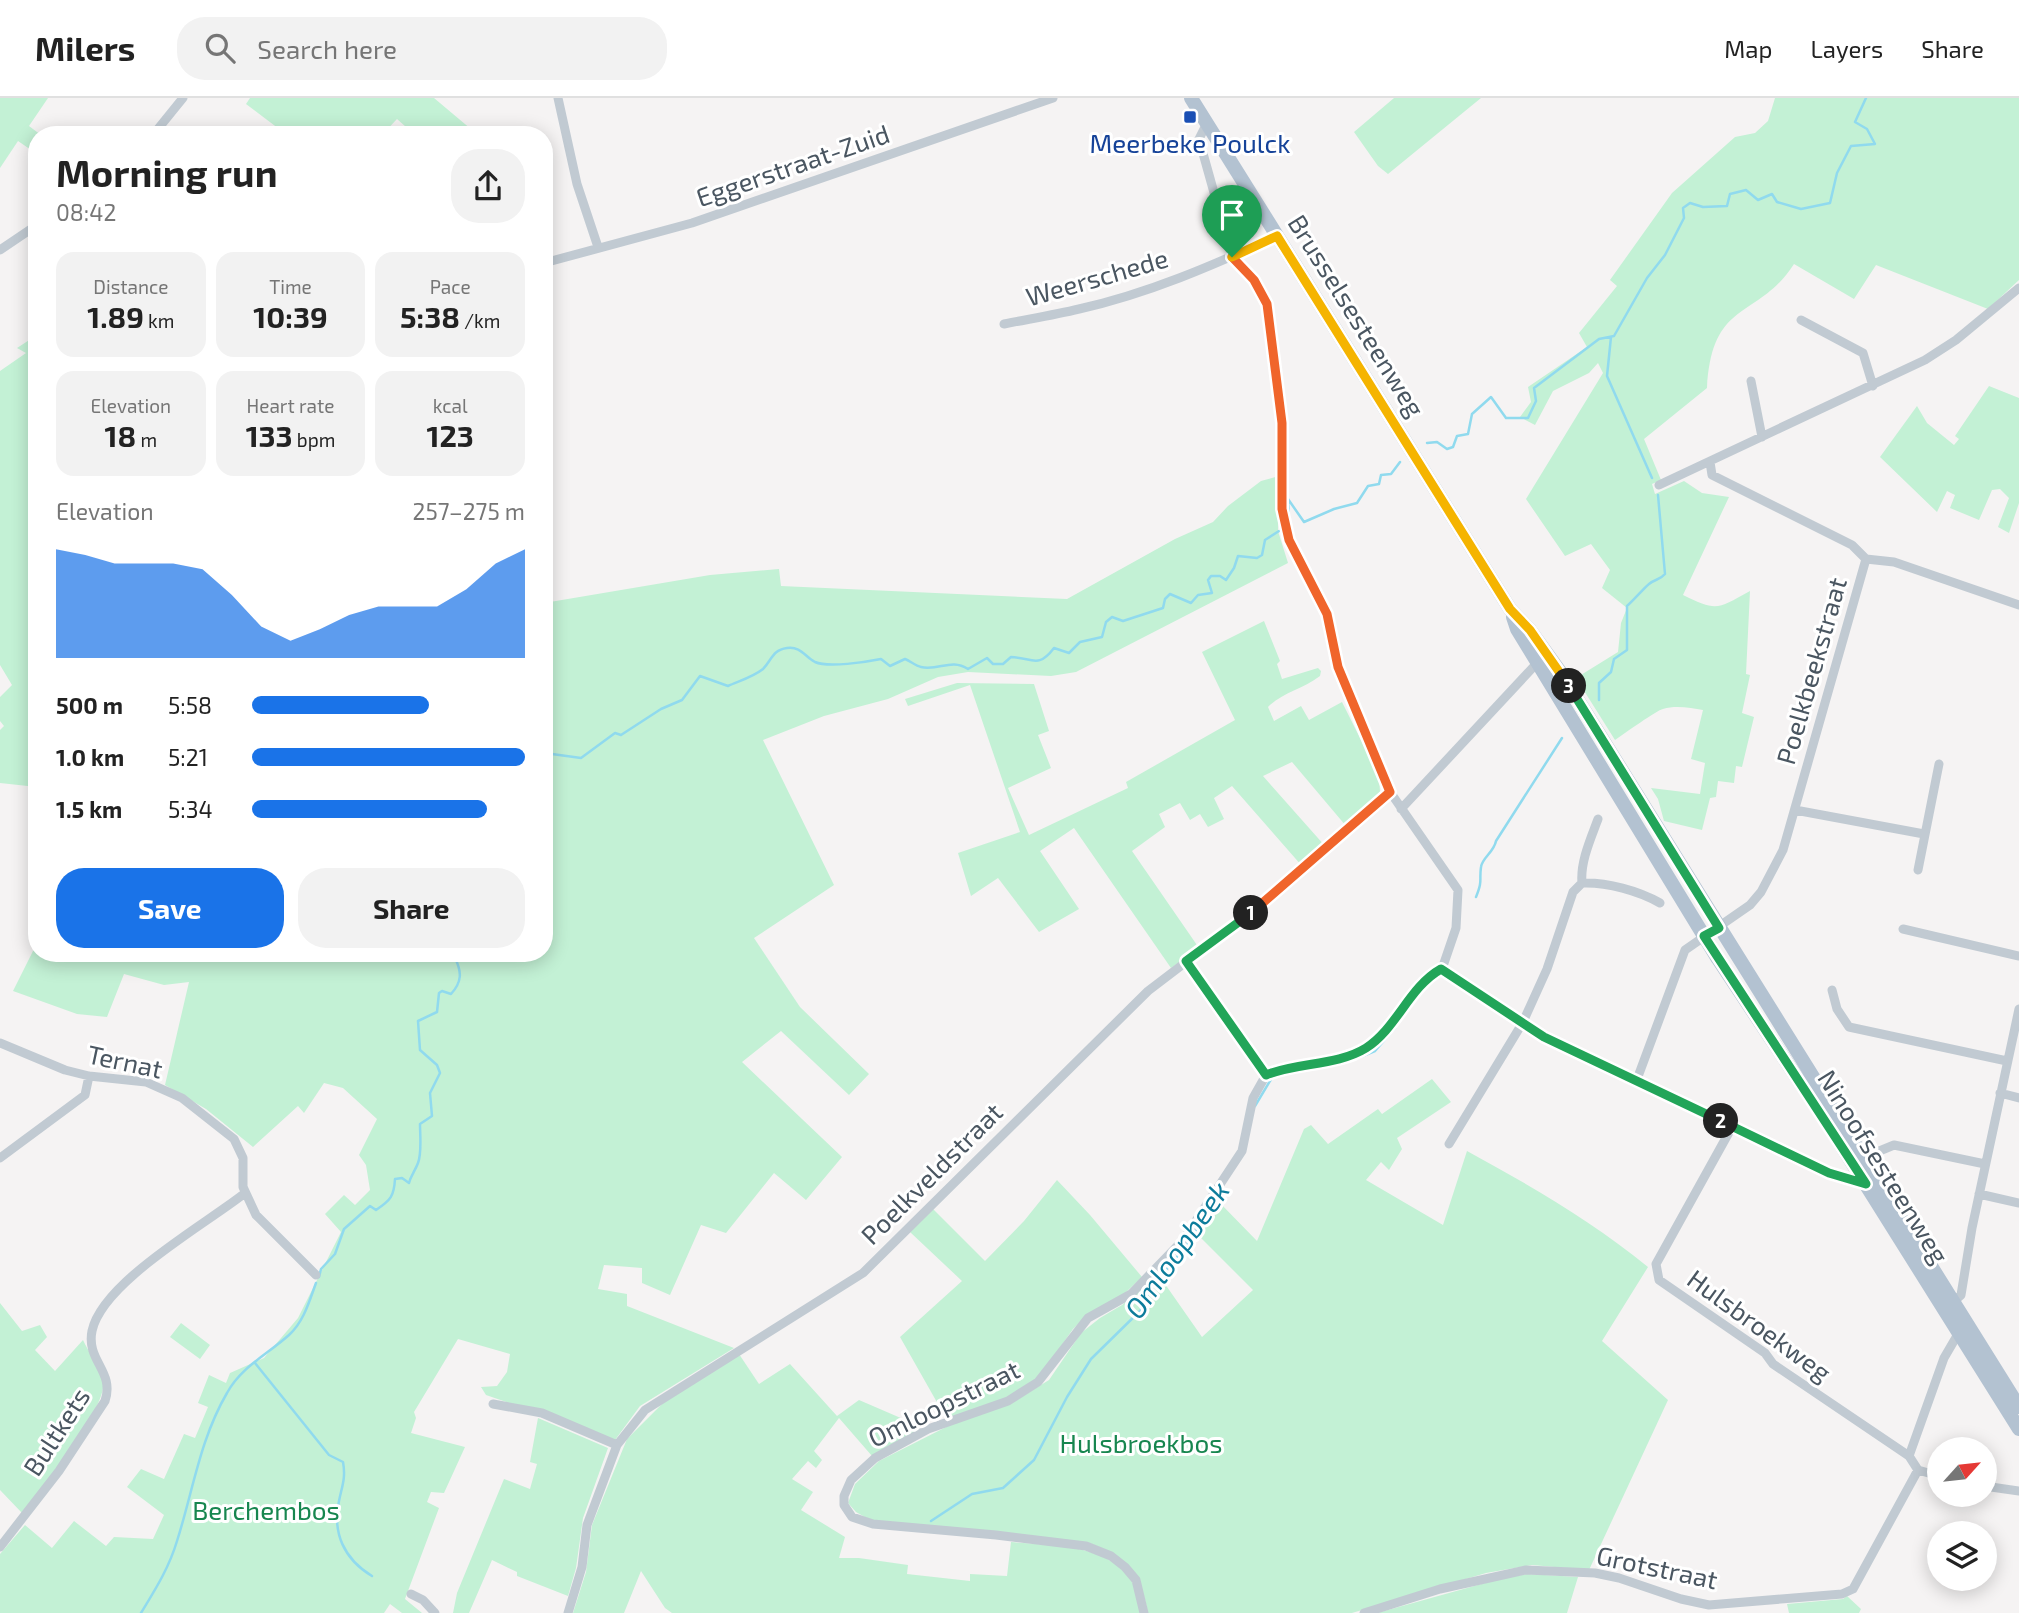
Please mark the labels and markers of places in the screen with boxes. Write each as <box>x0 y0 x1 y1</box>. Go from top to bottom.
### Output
marker: Meerbeke Poulck <box>1182 109 1198 125</box>
place label: Meerbeke Poulck <box>1090 127 1290 158</box>
pin <box>1202 185 1262 257</box>
pin: 3 <box>1552 668 1586 704</box>
pin: 1 <box>1234 896 1268 930</box>
pin: 2 <box>1704 1104 1738 1138</box>

